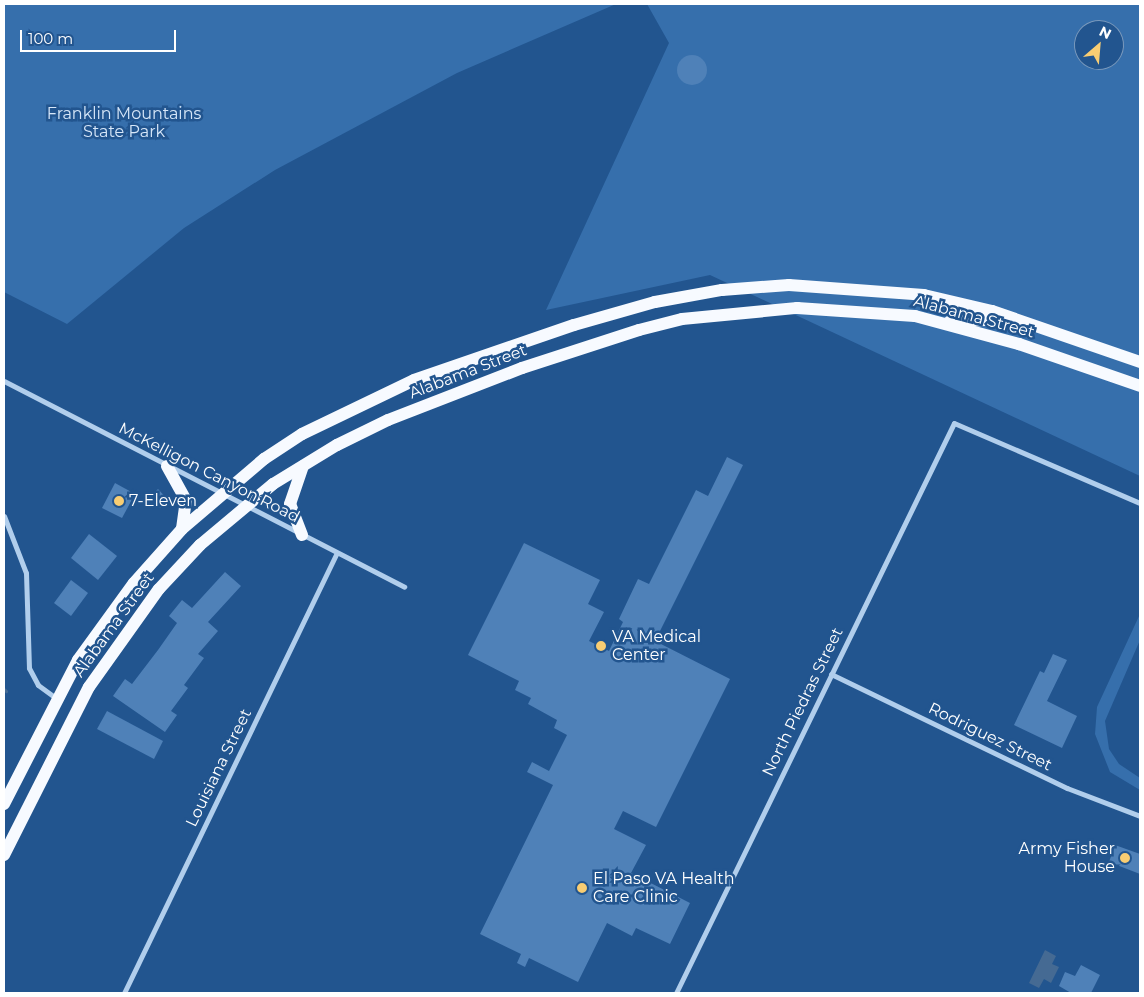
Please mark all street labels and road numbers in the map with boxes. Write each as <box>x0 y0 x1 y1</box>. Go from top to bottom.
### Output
street label: Alabama Street <box>911 292 1037 342</box>
street label: Alabama Street <box>406 341 530 403</box>
street label: McKelligon Canyon Road <box>115 419 303 527</box>
street label: Alabama Street <box>70 569 158 681</box>
street label: North Piedras Street <box>759 625 847 779</box>
street label: Rodriguez Street <box>925 699 1055 775</box>
street label: Louisiana Street <box>182 706 256 830</box>

